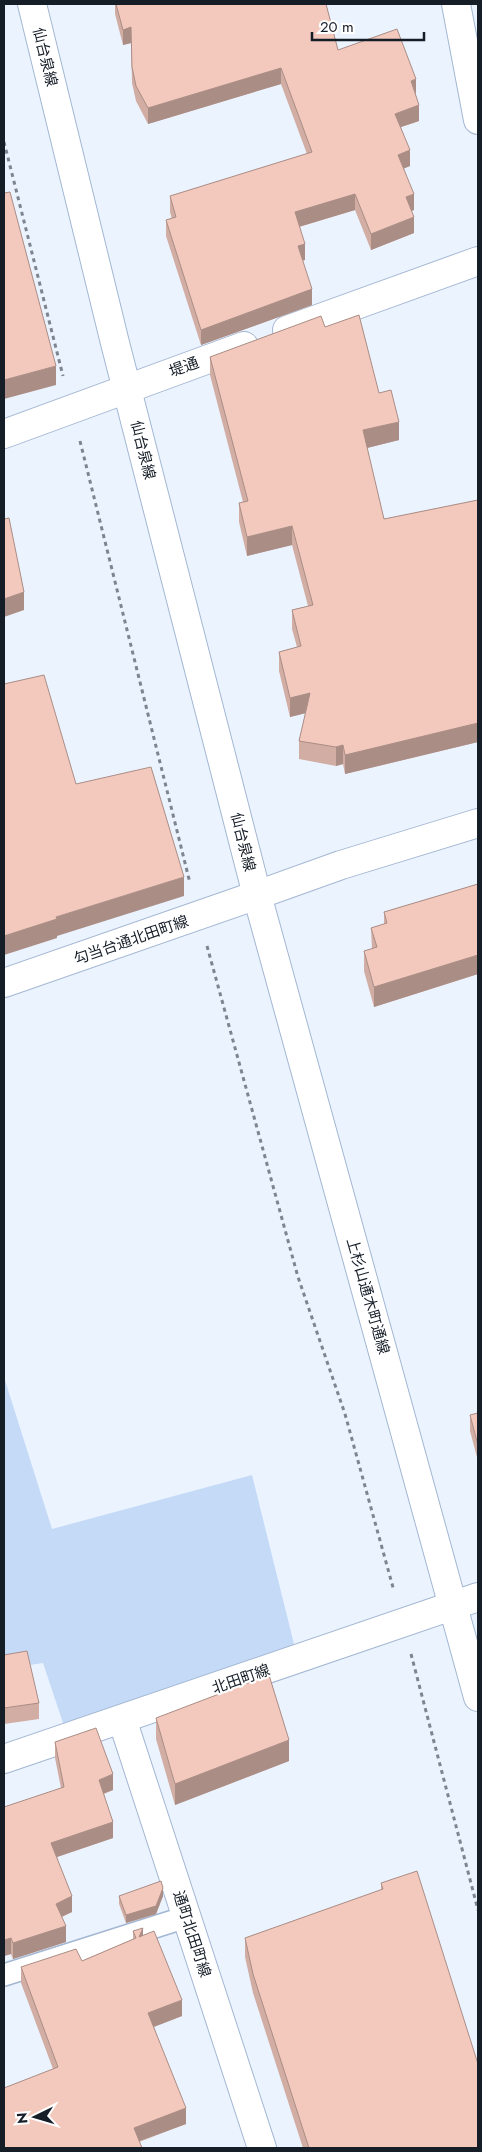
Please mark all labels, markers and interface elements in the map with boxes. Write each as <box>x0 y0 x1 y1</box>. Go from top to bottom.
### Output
scale bar <box>312 10 424 42</box>
text: 20 m <box>320 16 354 38</box>
street label: 仙台泉線 <box>27 25 63 89</box>
street label: 堤通 <box>166 352 202 382</box>
street label: 仙台泉線 <box>125 418 161 482</box>
street label: 仙台泉線 <box>225 810 261 874</box>
street label: 勾当台通北田町線 <box>71 910 191 970</box>
street label: 上杉山通木町通線 <box>341 1235 395 1357</box>
street label: 北田町線 <box>209 1659 273 1699</box>
street label: 通町北田町線 <box>168 1888 216 1980</box>
north arrow <box>10 2092 60 2142</box>
text: N <box>12 2112 32 2125</box>

